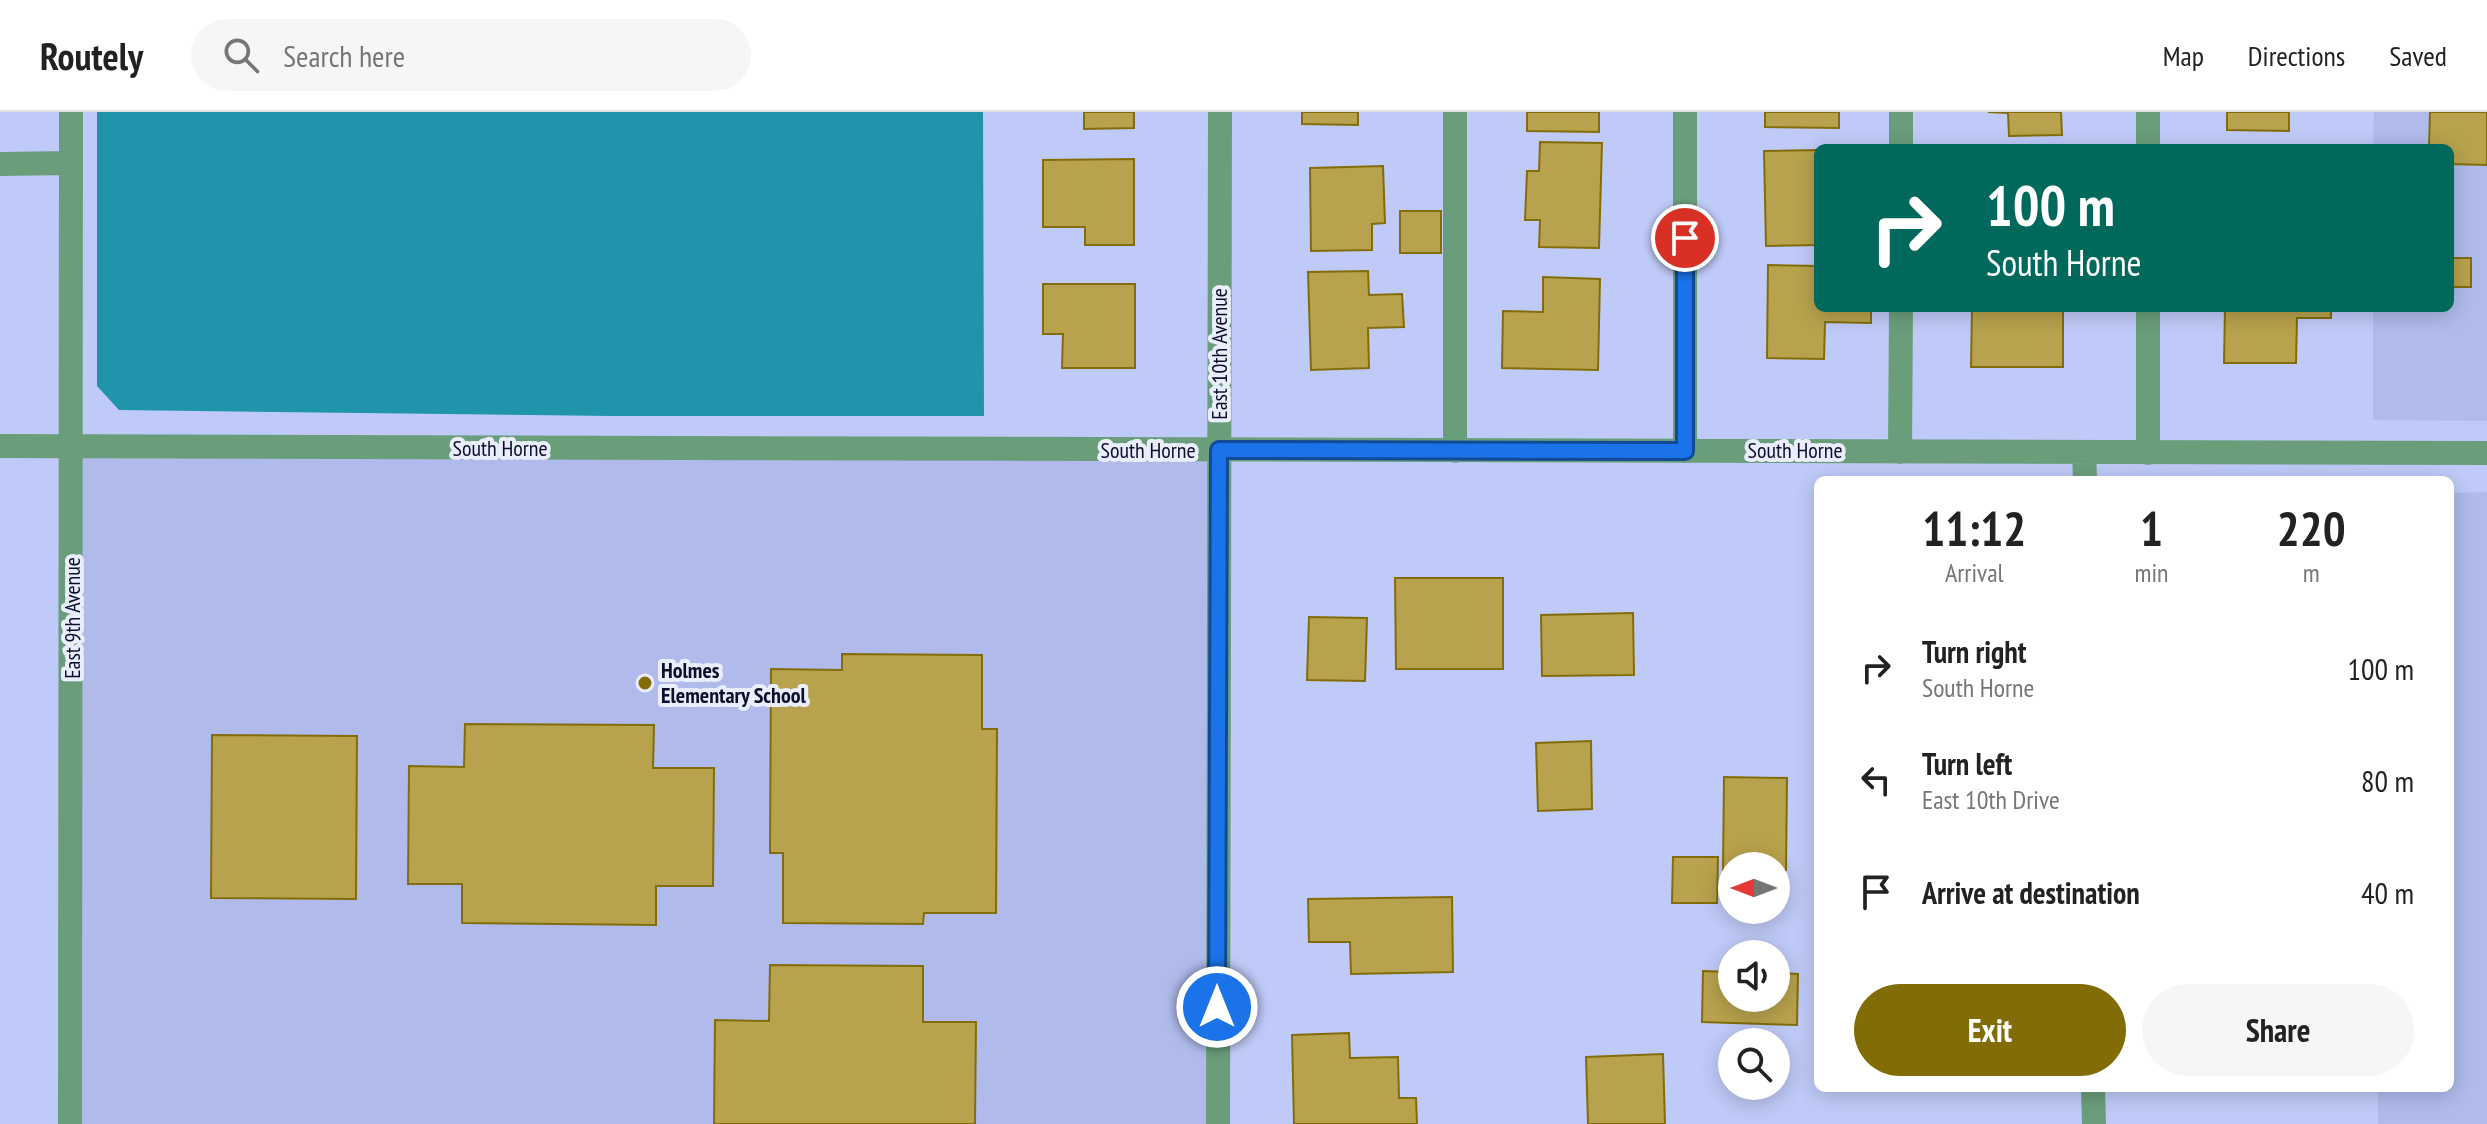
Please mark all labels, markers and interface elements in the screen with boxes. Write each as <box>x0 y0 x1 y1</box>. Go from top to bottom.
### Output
search box <box>191 19 751 91</box>
text: Routely <box>40 31 143 80</box>
icon: search <box>219 33 263 77</box>
text: Search here <box>283 36 405 75</box>
text: Map <box>2163 37 2204 74</box>
text: Directions <box>2248 37 2345 74</box>
text: Saved <box>2389 37 2447 74</box>
text: 100 m <box>1986 169 2115 241</box>
icon: right <box>1854 176 1958 280</box>
pin <box>1651 204 1719 272</box>
icon: arrive <box>1663 216 1707 260</box>
text: South Horne <box>1986 239 2141 286</box>
street label: East 10th Avenue <box>1205 288 1233 420</box>
street label: South Horne <box>453 434 547 462</box>
street label: South Horne <box>1101 436 1195 464</box>
street label: South Horne <box>1748 436 1842 464</box>
text: 11:12 <box>1922 497 2026 559</box>
text: 1 <box>2140 497 2163 559</box>
text: 220 <box>2277 497 2346 559</box>
text: Arrival <box>1945 556 2004 589</box>
text: min <box>2134 556 2168 589</box>
text: m <box>2303 556 2320 589</box>
street label: East 9th Avenue <box>58 557 86 679</box>
text: Turn right <box>1922 632 2026 671</box>
icon: right <box>1854 646 1898 690</box>
text: 100 m <box>2348 649 2414 688</box>
place label: Holmes Elementary School <box>661 656 807 709</box>
text: South Horne <box>1922 671 2034 704</box>
marker: Holmes Elementary School <box>636 674 654 692</box>
text: Turn left <box>1922 744 2012 783</box>
icon: left <box>1854 758 1898 802</box>
text: 80 m <box>2361 761 2414 800</box>
text: East 10th Drive <box>1922 783 2060 816</box>
north arrow <box>1718 852 1790 924</box>
map controls <box>1718 852 1790 1100</box>
icon: arrive <box>1854 870 1898 914</box>
text: Arrive at destination <box>1922 873 2140 912</box>
text: 40 m <box>2361 873 2414 912</box>
button: sound <box>1718 940 1790 1012</box>
position arrow <box>1175 965 1259 1049</box>
button: Exit <box>1854 984 2126 1076</box>
button: Share <box>2142 984 2414 1076</box>
button: search <box>1718 1028 1790 1100</box>

